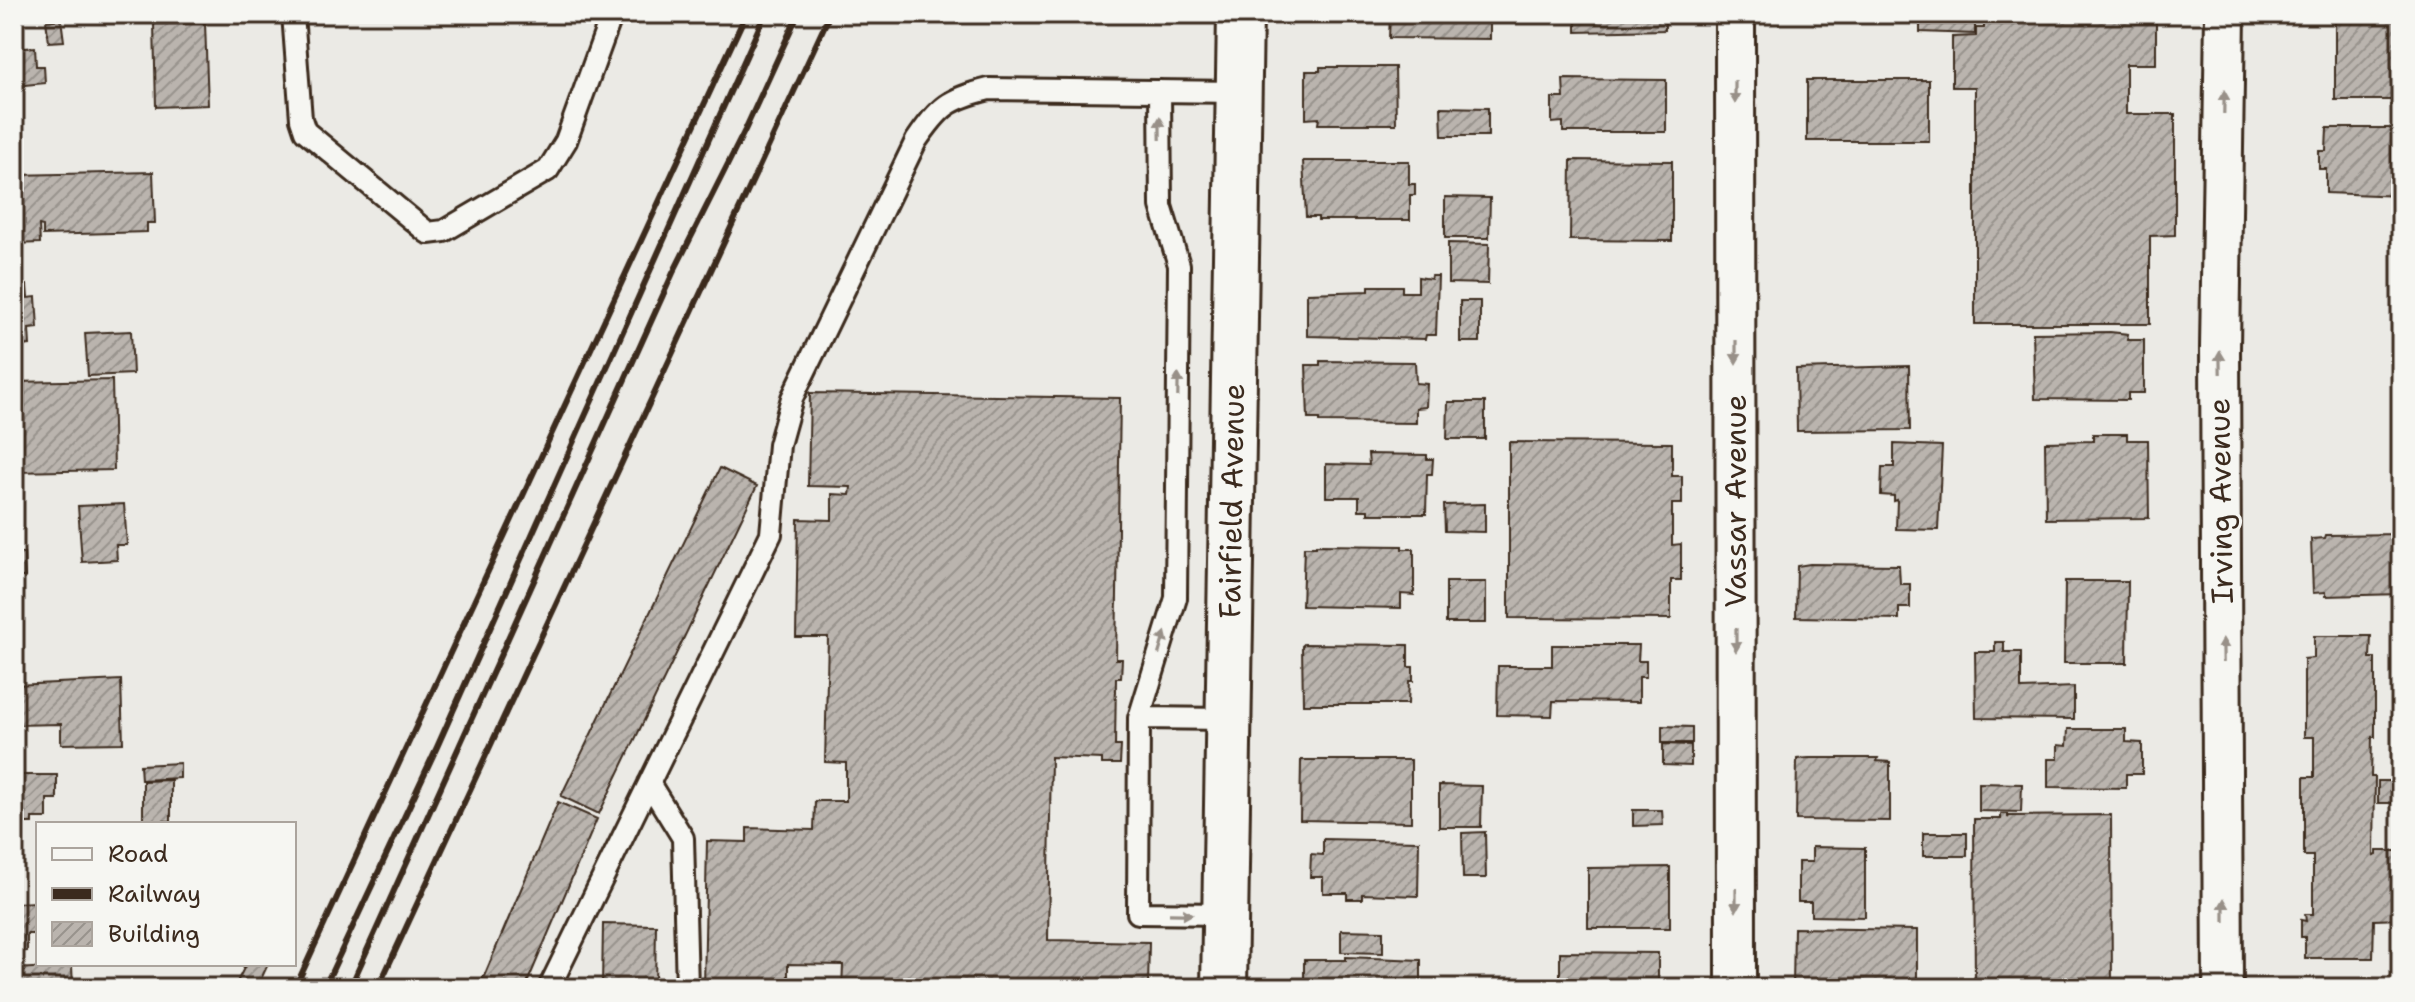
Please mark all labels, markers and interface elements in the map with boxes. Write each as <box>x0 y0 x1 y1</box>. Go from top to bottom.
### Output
one-way arrow <box>1729 80 1741 105</box>
one-way arrow <box>2217 89 2230 114</box>
one-way arrow <box>1154 115 1167 140</box>
one-way arrow <box>1730 340 1742 365</box>
one-way arrow <box>2214 349 2226 374</box>
one-way arrow <box>1172 372 1184 397</box>
street label: Fairfield Avenue <box>1209 383 1254 619</box>
street label: Vassar Avenue <box>1715 394 1756 608</box>
street label: Irving Avenue <box>2198 398 2243 604</box>
one-way arrow <box>1730 628 1742 653</box>
one-way arrow <box>1156 631 1169 655</box>
one-way arrow <box>2216 637 2229 662</box>
legend <box>36 822 296 966</box>
text: Road <box>108 838 168 870</box>
text: Railway <box>108 878 201 910</box>
one-way arrow <box>1730 888 1742 913</box>
one-way arrow <box>2218 897 2230 922</box>
one-way arrow <box>1169 908 1194 920</box>
text: Building <box>108 918 200 950</box>

